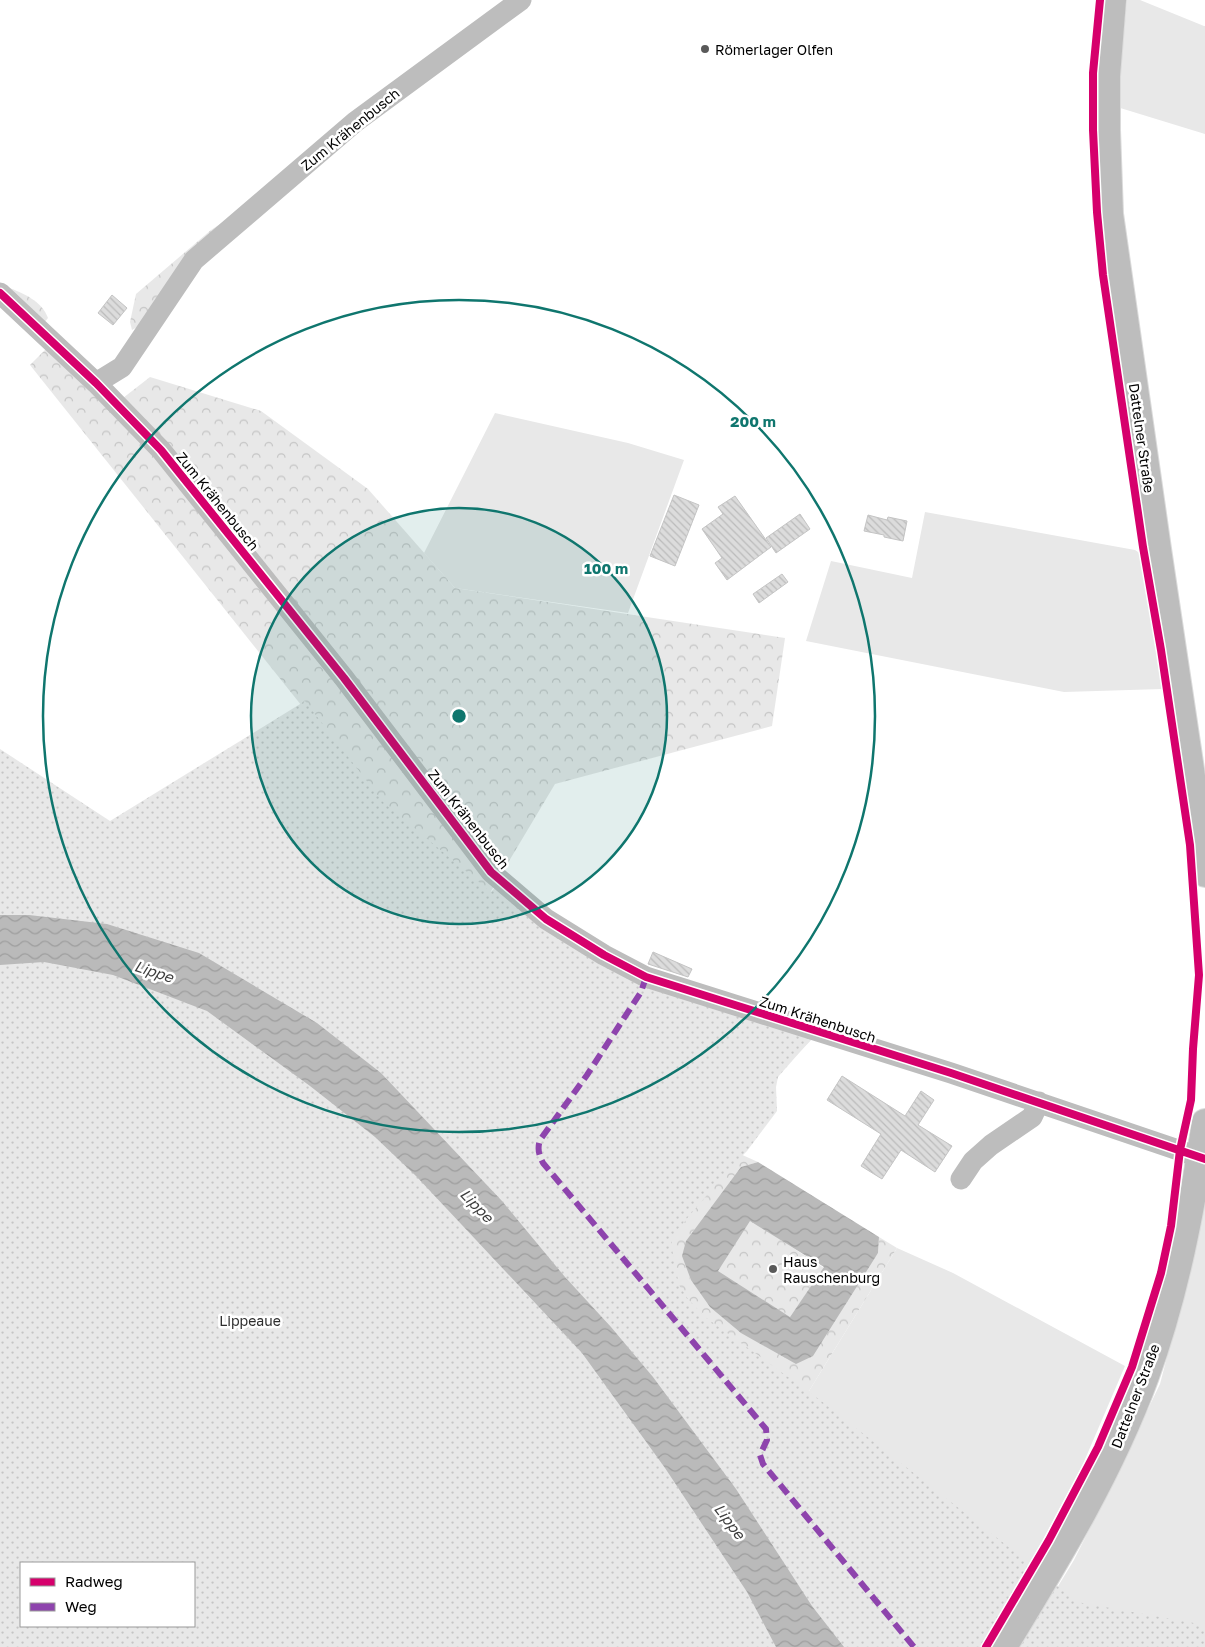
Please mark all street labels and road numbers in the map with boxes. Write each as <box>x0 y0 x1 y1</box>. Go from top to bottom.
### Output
street label: Zum Krähenbusch <box>297 84 403 174</box>
street label: Dattelner Straße <box>1126 382 1158 494</box>
street label: Zum Krähenbusch <box>173 448 263 554</box>
street label: Zum Krähenbusch <box>425 766 513 872</box>
street label: Zum Krähenbusch <box>758 992 878 1046</box>
street label: Dattelner Straße <box>1107 1341 1163 1451</box>

